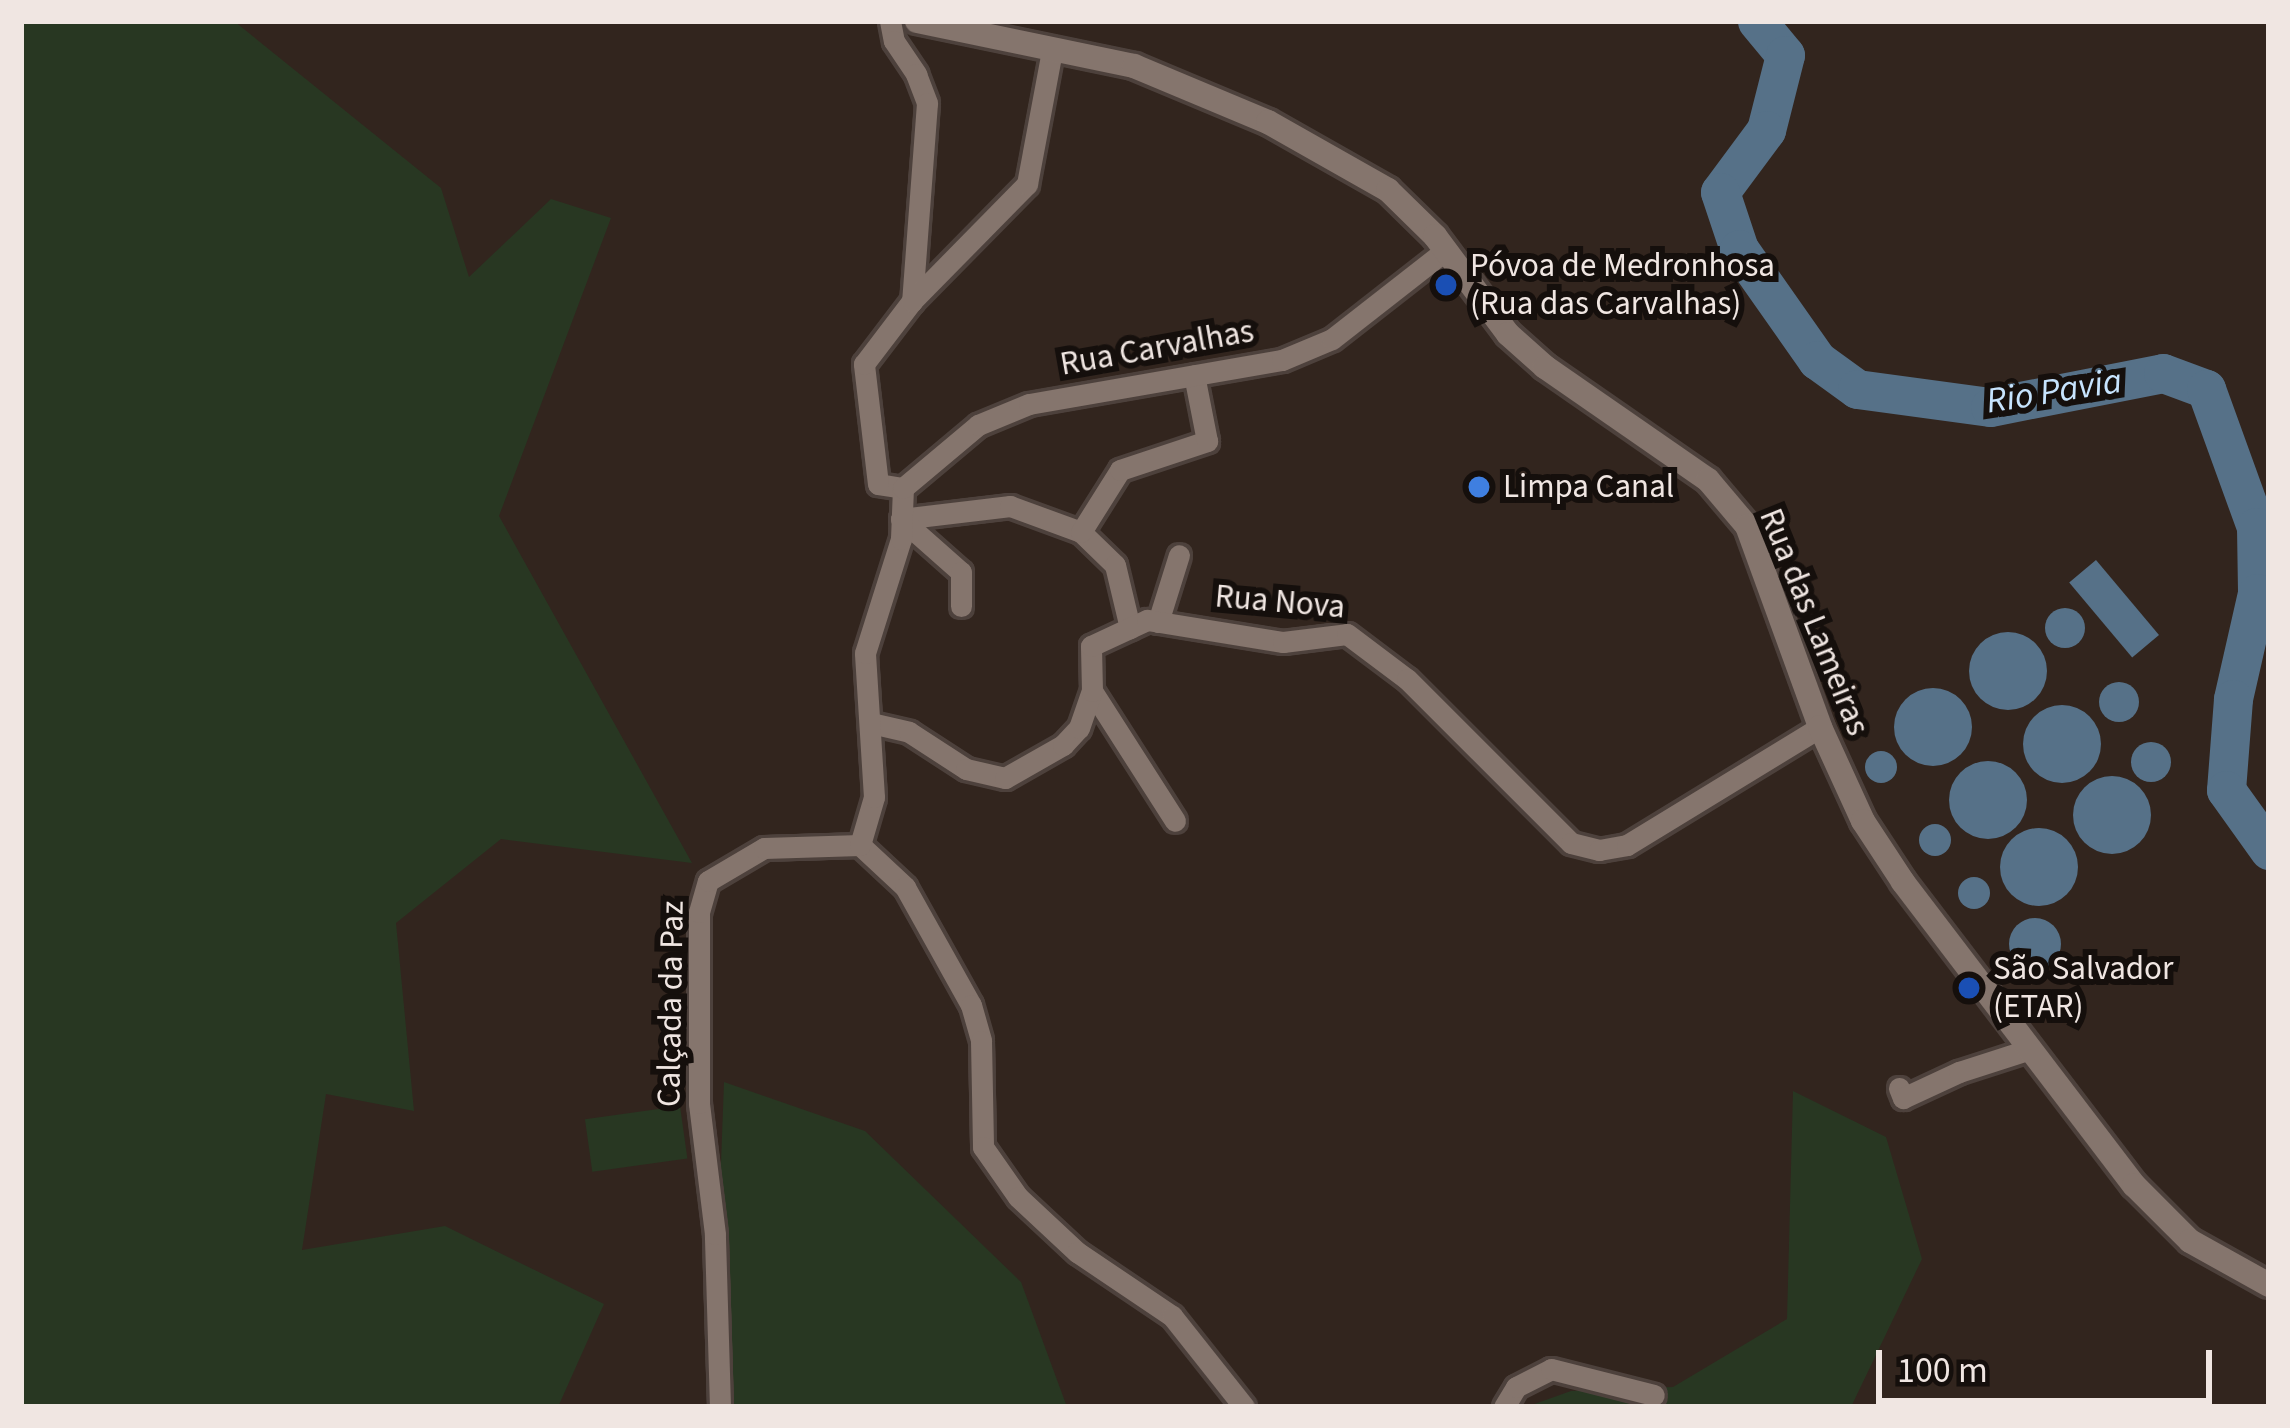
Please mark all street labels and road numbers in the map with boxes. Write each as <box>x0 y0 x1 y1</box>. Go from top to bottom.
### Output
street label: Rua Carvalhas <box>1057 311 1257 385</box>
street label: Rua das Lameiras <box>1751 503 1877 741</box>
street label: Rua Nova <box>1213 577 1347 627</box>
street label: Calçada da Paz <box>649 901 693 1107</box>

